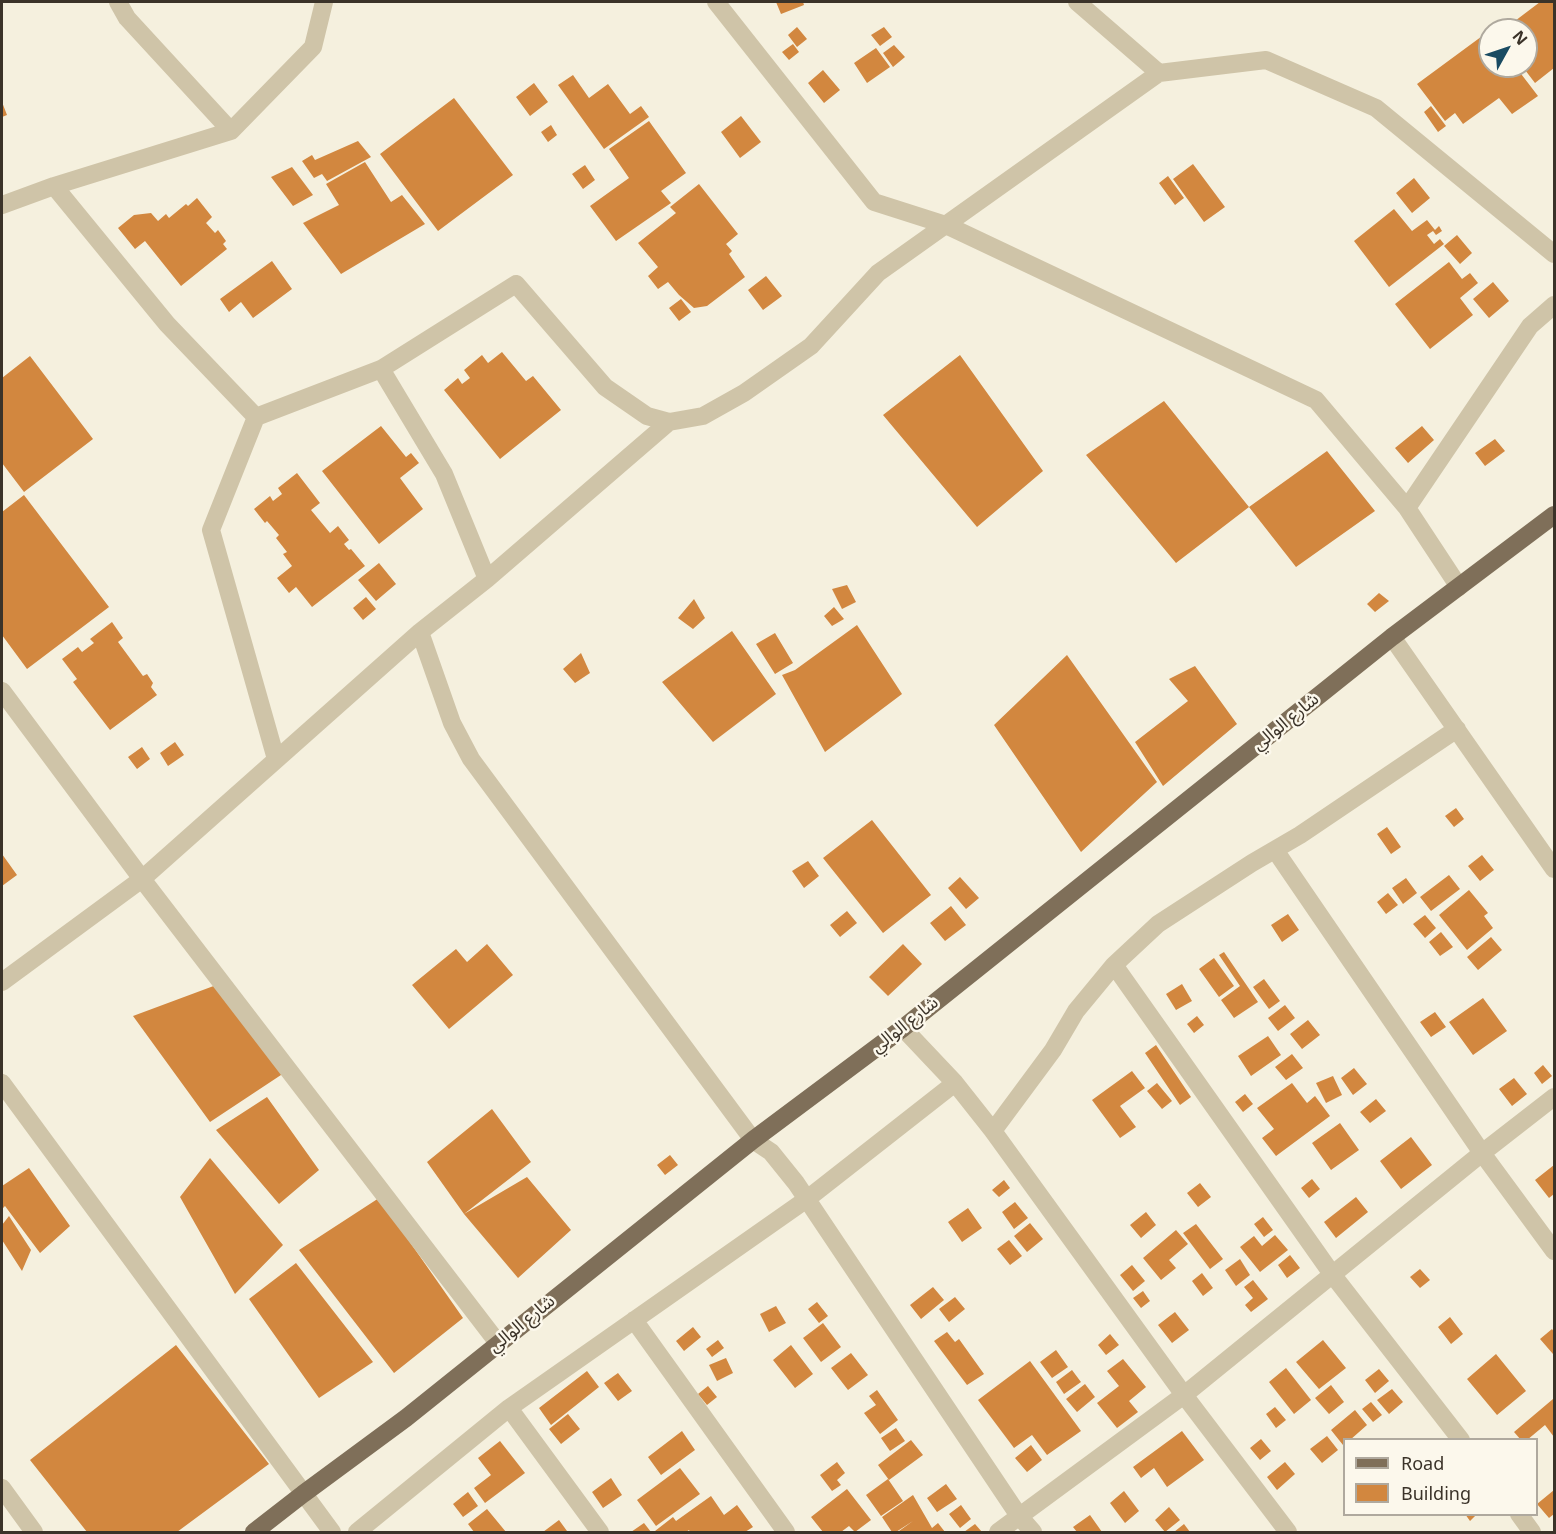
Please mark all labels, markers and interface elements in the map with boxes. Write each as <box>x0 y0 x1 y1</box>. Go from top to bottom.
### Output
north arrow <box>1478 18 1538 78</box>
text: N <box>1508 26 1533 50</box>
street label: شارع الوالي <box>1248 689 1324 755</box>
street label: شارع الوالي <box>867 992 943 1058</box>
street label: شارع الوالي <box>484 1291 560 1357</box>
legend <box>1343 1438 1538 1516</box>
text: Road <box>1401 1451 1444 1475</box>
text: Building <box>1401 1481 1471 1505</box>

